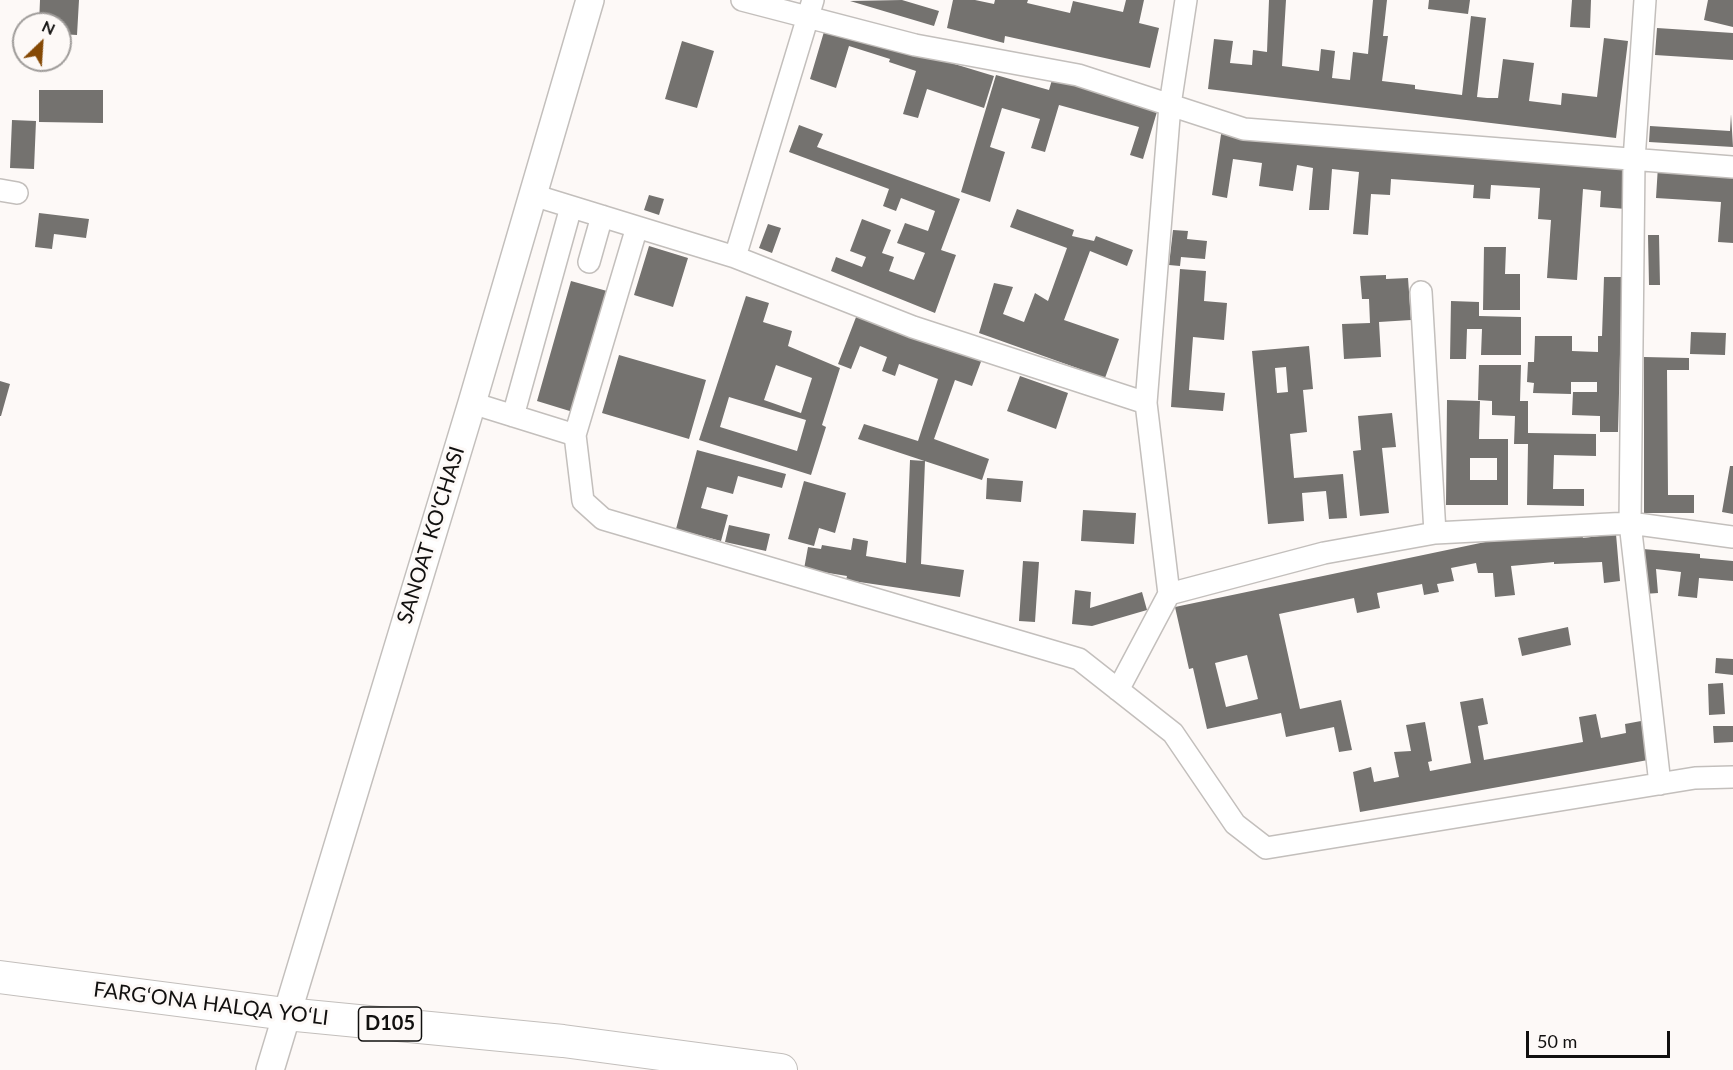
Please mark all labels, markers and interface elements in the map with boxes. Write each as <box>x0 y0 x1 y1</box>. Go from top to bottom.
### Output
north arrow <box>12 12 72 72</box>
text: N <box>39 16 59 38</box>
street label: SANOAT KO'CHASI <box>392 443 470 627</box>
street label: FARG‘ONA HALQA YO‘LI <box>92 977 330 1031</box>
road number: D105 <box>358 1007 422 1041</box>
scale bar <box>1529 1019 1673 1057</box>
text: 50 m <box>1537 1030 1577 1052</box>

